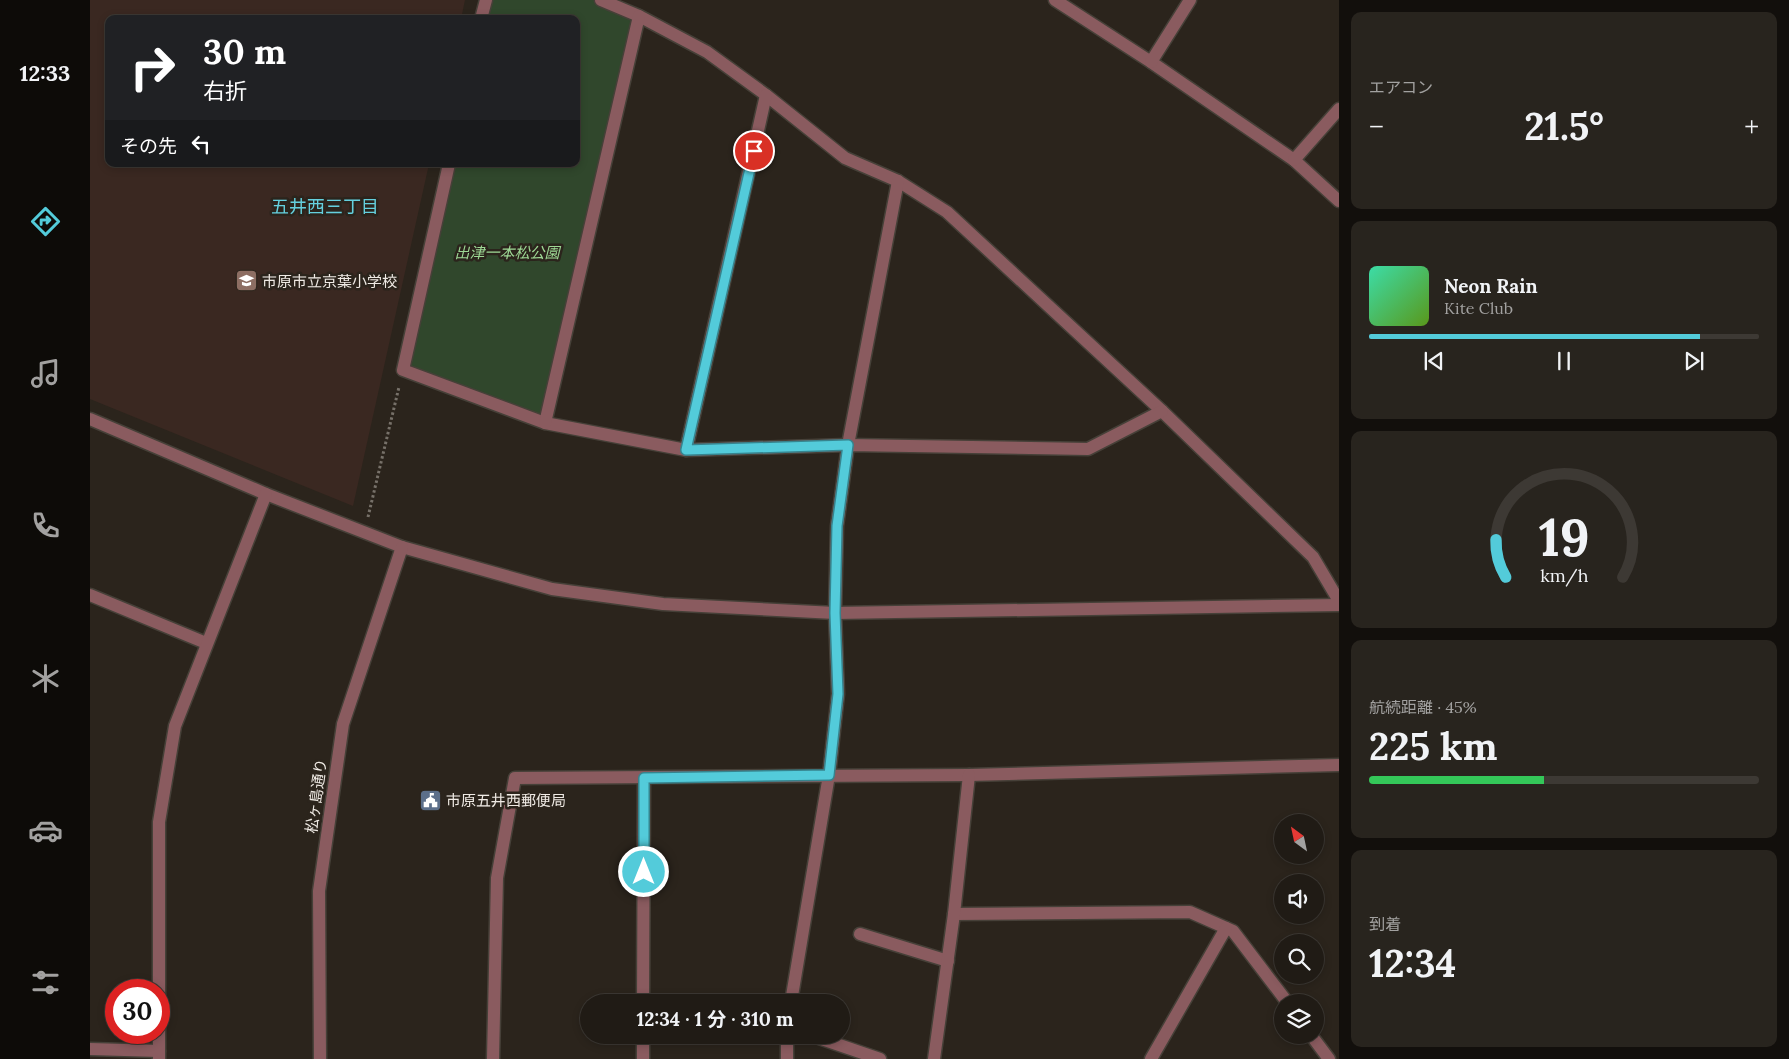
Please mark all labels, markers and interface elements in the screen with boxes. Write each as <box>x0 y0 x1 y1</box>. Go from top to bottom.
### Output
text: 30 m <box>203 29 286 74</box>
icon: right <box>120 35 185 100</box>
text: 12:33 <box>20 59 70 87</box>
text: 右折 <box>203 77 247 105</box>
text: エアコン <box>1369 77 1433 97</box>
text: 21.5° <box>1524 102 1604 150</box>
text: − <box>1369 109 1384 145</box>
text: + <box>1744 109 1759 145</box>
icon: left <box>187 130 215 158</box>
pin <box>733 130 775 172</box>
text: その先 <box>120 134 177 158</box>
icon: arrive <box>740 137 768 165</box>
district label: 五井西三丁目 <box>271 195 379 218</box>
icon: directions <box>28 204 63 239</box>
park label: 出津一本松公園 <box>454 243 561 262</box>
school or university icon: 市原市立京葉小学校 <box>234 269 258 293</box>
place label: 市原市立京葉小学校 <box>262 272 397 291</box>
text: Neon Rain <box>1444 274 1538 298</box>
text: Kite Club <box>1444 298 1513 318</box>
icon: previous <box>1420 347 1448 375</box>
icon: pause <box>1550 347 1578 375</box>
icon: next <box>1680 347 1708 375</box>
icon: music <box>28 356 63 391</box>
text: 19 <box>1538 504 1590 570</box>
icon: phone <box>28 508 63 543</box>
text: km/h <box>1540 564 1588 587</box>
icon: climate <box>28 661 63 696</box>
text: 航続距離 · 45% <box>1369 697 1477 717</box>
text: 225 km <box>1369 722 1498 770</box>
street label: 松ヶ島通り <box>301 758 331 834</box>
public building icon: 市原五井西郵便局 <box>418 788 442 812</box>
place label: 市原五井西郵便局 <box>446 791 566 810</box>
icon: car <box>28 813 63 848</box>
north arrow <box>1274 814 1324 864</box>
map controls <box>1274 814 1324 1044</box>
position arrow <box>617 845 669 897</box>
button: sound <box>1274 874 1324 924</box>
text: 到着 <box>1369 914 1401 934</box>
button: search <box>1274 934 1324 984</box>
text: 12:34 <box>1369 939 1456 987</box>
icon: filters <box>28 965 63 1000</box>
speed limit sign: 30 <box>105 979 170 1044</box>
button: layers <box>1274 994 1324 1044</box>
text: 12:34 · 1 分 · 310 m <box>637 1007 793 1031</box>

